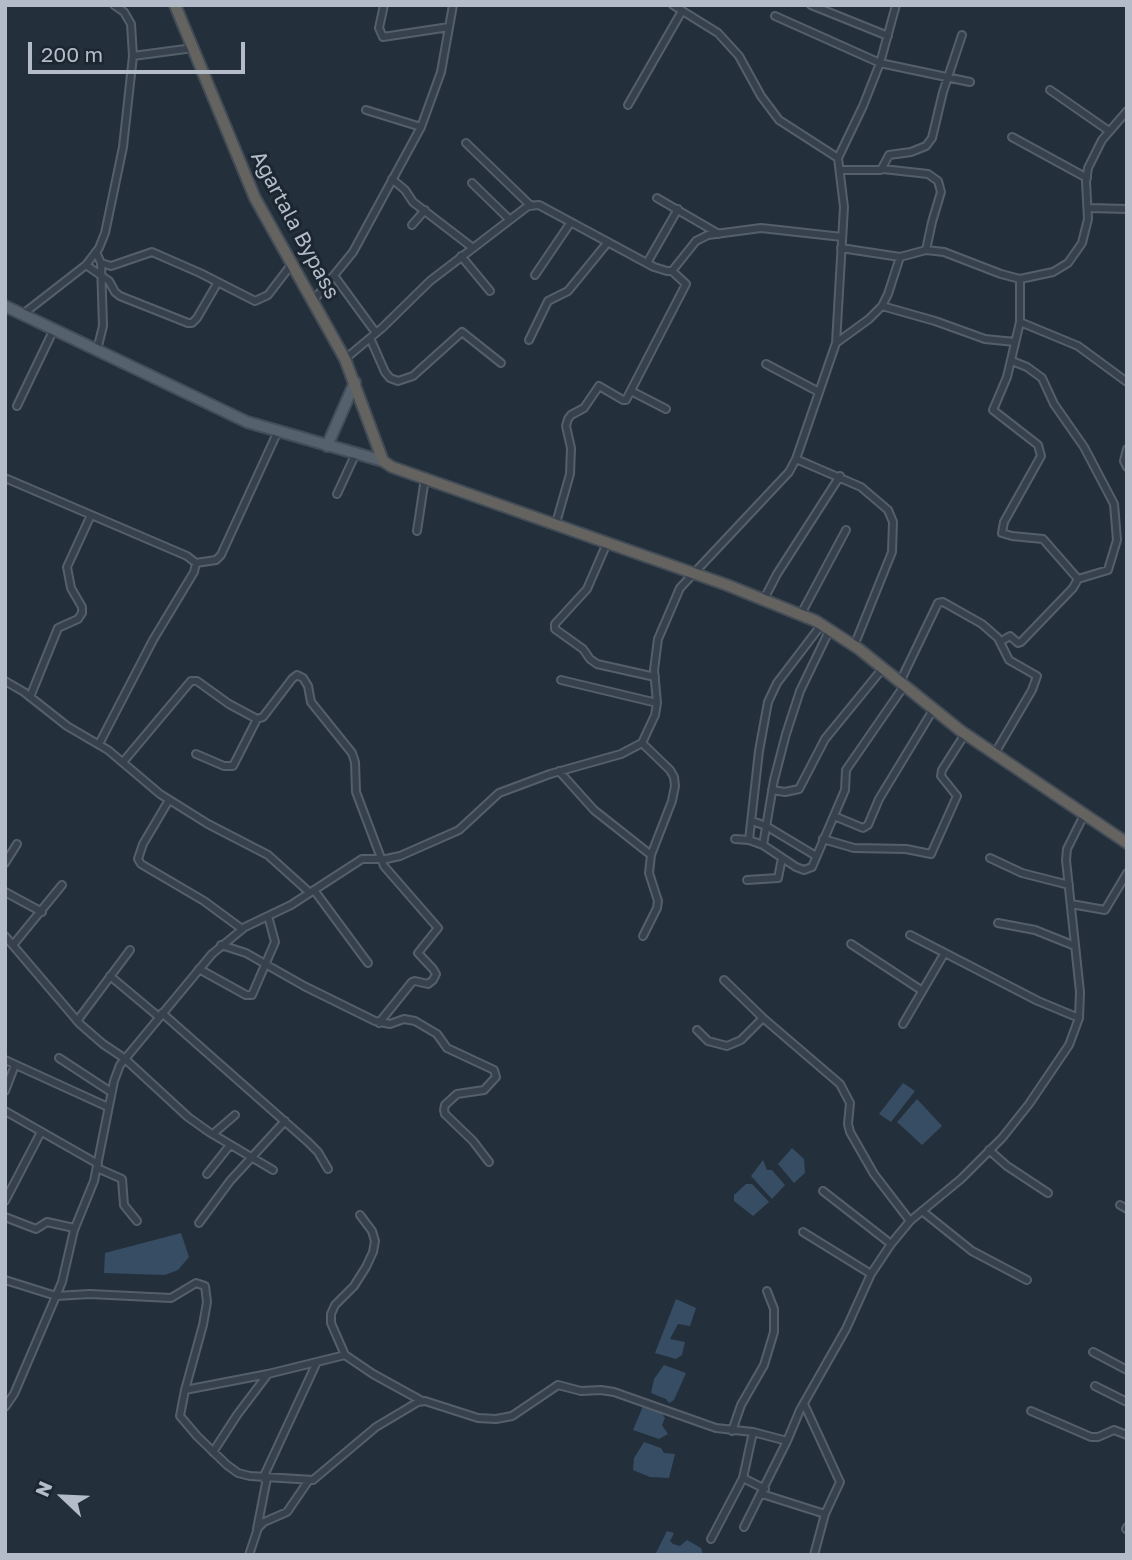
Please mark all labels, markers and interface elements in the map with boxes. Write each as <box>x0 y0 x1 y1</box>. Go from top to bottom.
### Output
scale bar <box>32 28 248 72</box>
text: 200 m <box>41 41 103 67</box>
street label: Agartala Bypass <box>245 147 345 303</box>
north arrow <box>28 1462 98 1532</box>
text: N <box>30 1477 57 1500</box>

